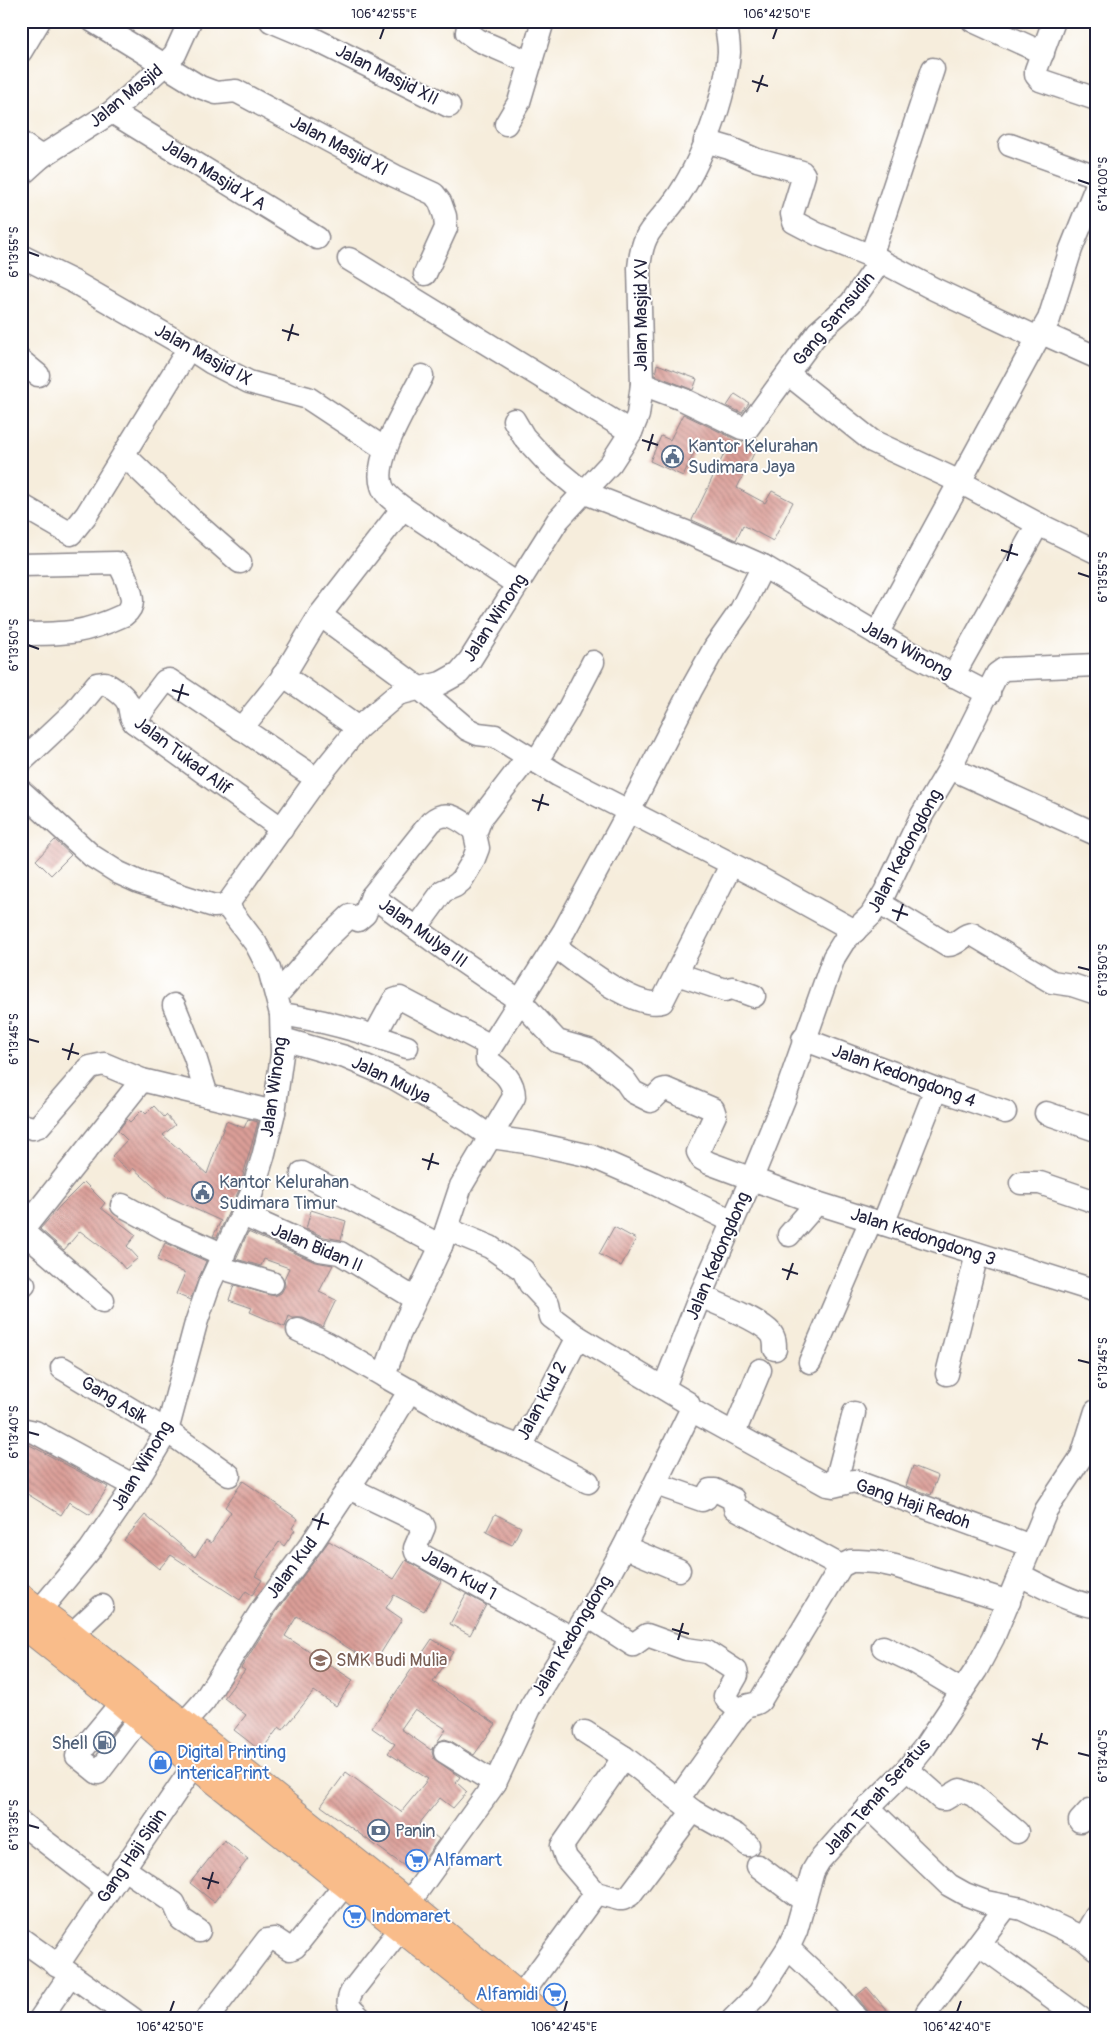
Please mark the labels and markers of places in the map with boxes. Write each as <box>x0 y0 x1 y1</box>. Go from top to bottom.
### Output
place label: Kantor Kelurahan Sudimara Jaya <box>688 435 818 479</box>
public building icon: Kantor Kelurahan Sudimara Jaya <box>660 444 684 468</box>
place label: Kantor Kelurahan Sudimara Timur <box>219 1171 349 1215</box>
public building icon: Kantor Kelurahan Sudimara Timur <box>191 1180 215 1204</box>
school or university icon: SMK Budi Mulia <box>308 1648 332 1672</box>
place label: SMK Budi Mulia <box>336 1649 447 1672</box>
fuel station icon: Shell <box>92 1731 116 1755</box>
place label: Shell <box>52 1732 88 1755</box>
place label: Digital Printing intericaPrint <box>177 1741 286 1785</box>
shop icon: Digital Printing intericaPrint <box>149 1750 173 1774</box>
bank icon: Panin <box>367 1819 391 1843</box>
place label: Panin <box>395 1820 435 1843</box>
supermarket icon: Alfamart <box>405 1848 429 1872</box>
place label: Alfamart <box>433 1849 503 1872</box>
supermarket icon: Indomaret <box>343 1904 367 1928</box>
place label: Indomaret <box>371 1905 451 1928</box>
supermarket icon: Alfamidi <box>542 1982 566 2006</box>
place label: Alfamidi <box>476 1983 538 2006</box>

